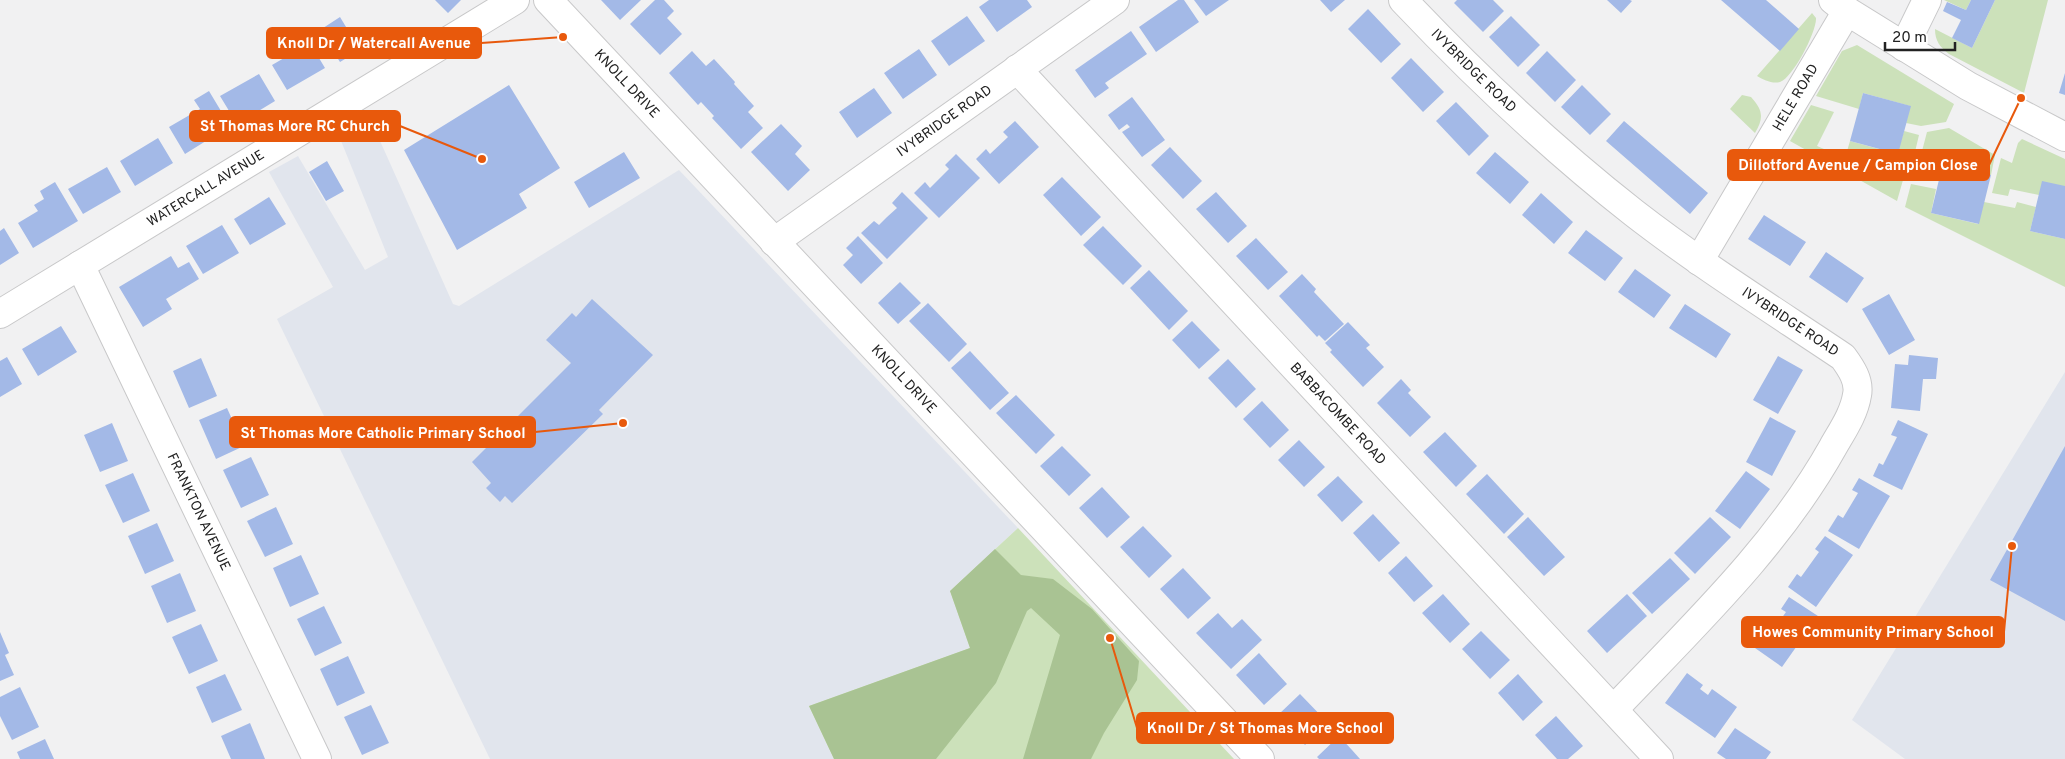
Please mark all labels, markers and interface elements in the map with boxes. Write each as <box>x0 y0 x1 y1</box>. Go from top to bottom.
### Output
scale bar <box>1885 20 1955 52</box>
street label: IVYBRIDGE ROAD <box>1427 26 1520 116</box>
callout: Knoll Dr / Watercall Avenue <box>267 28 481 58</box>
text: 20 m <box>1892 29 1927 48</box>
text: Knoll Dr / Watercall Avenue <box>277 35 471 54</box>
street label: KNOLL DRIVE <box>590 46 663 122</box>
street label: HELE ROAD <box>1769 61 1822 134</box>
street label: IVYBRIDGE ROAD <box>894 81 995 161</box>
callout: St Thomas More RC Church <box>190 111 400 141</box>
text: St Thomas More RC Church <box>200 118 390 137</box>
street label: WATERCALL AVENUE <box>144 146 267 231</box>
callout: Dillotford Avenue / Campion Close <box>1728 150 1989 180</box>
text: Dillotford Avenue / Campion Close <box>1738 157 1978 176</box>
street label: IVYBRIDGE ROAD <box>1739 284 1842 360</box>
street label: KNOLL DRIVE <box>867 341 940 417</box>
street label: BABBACOMBE ROAD <box>1286 359 1390 468</box>
callout: St Thomas More Catholic Primary School <box>230 417 535 447</box>
text: St Thomas More Catholic Primary School <box>240 425 526 444</box>
street label: FRANKTON AVENUE <box>163 450 234 574</box>
callout: Howes Community Primary School <box>1742 617 2004 647</box>
text: Howes Community Primary School <box>1752 624 1994 643</box>
callout: Knoll Dr / St Thomas More School <box>1137 713 1393 743</box>
text: Knoll Dr / St Thomas More School <box>1147 720 1383 739</box>

